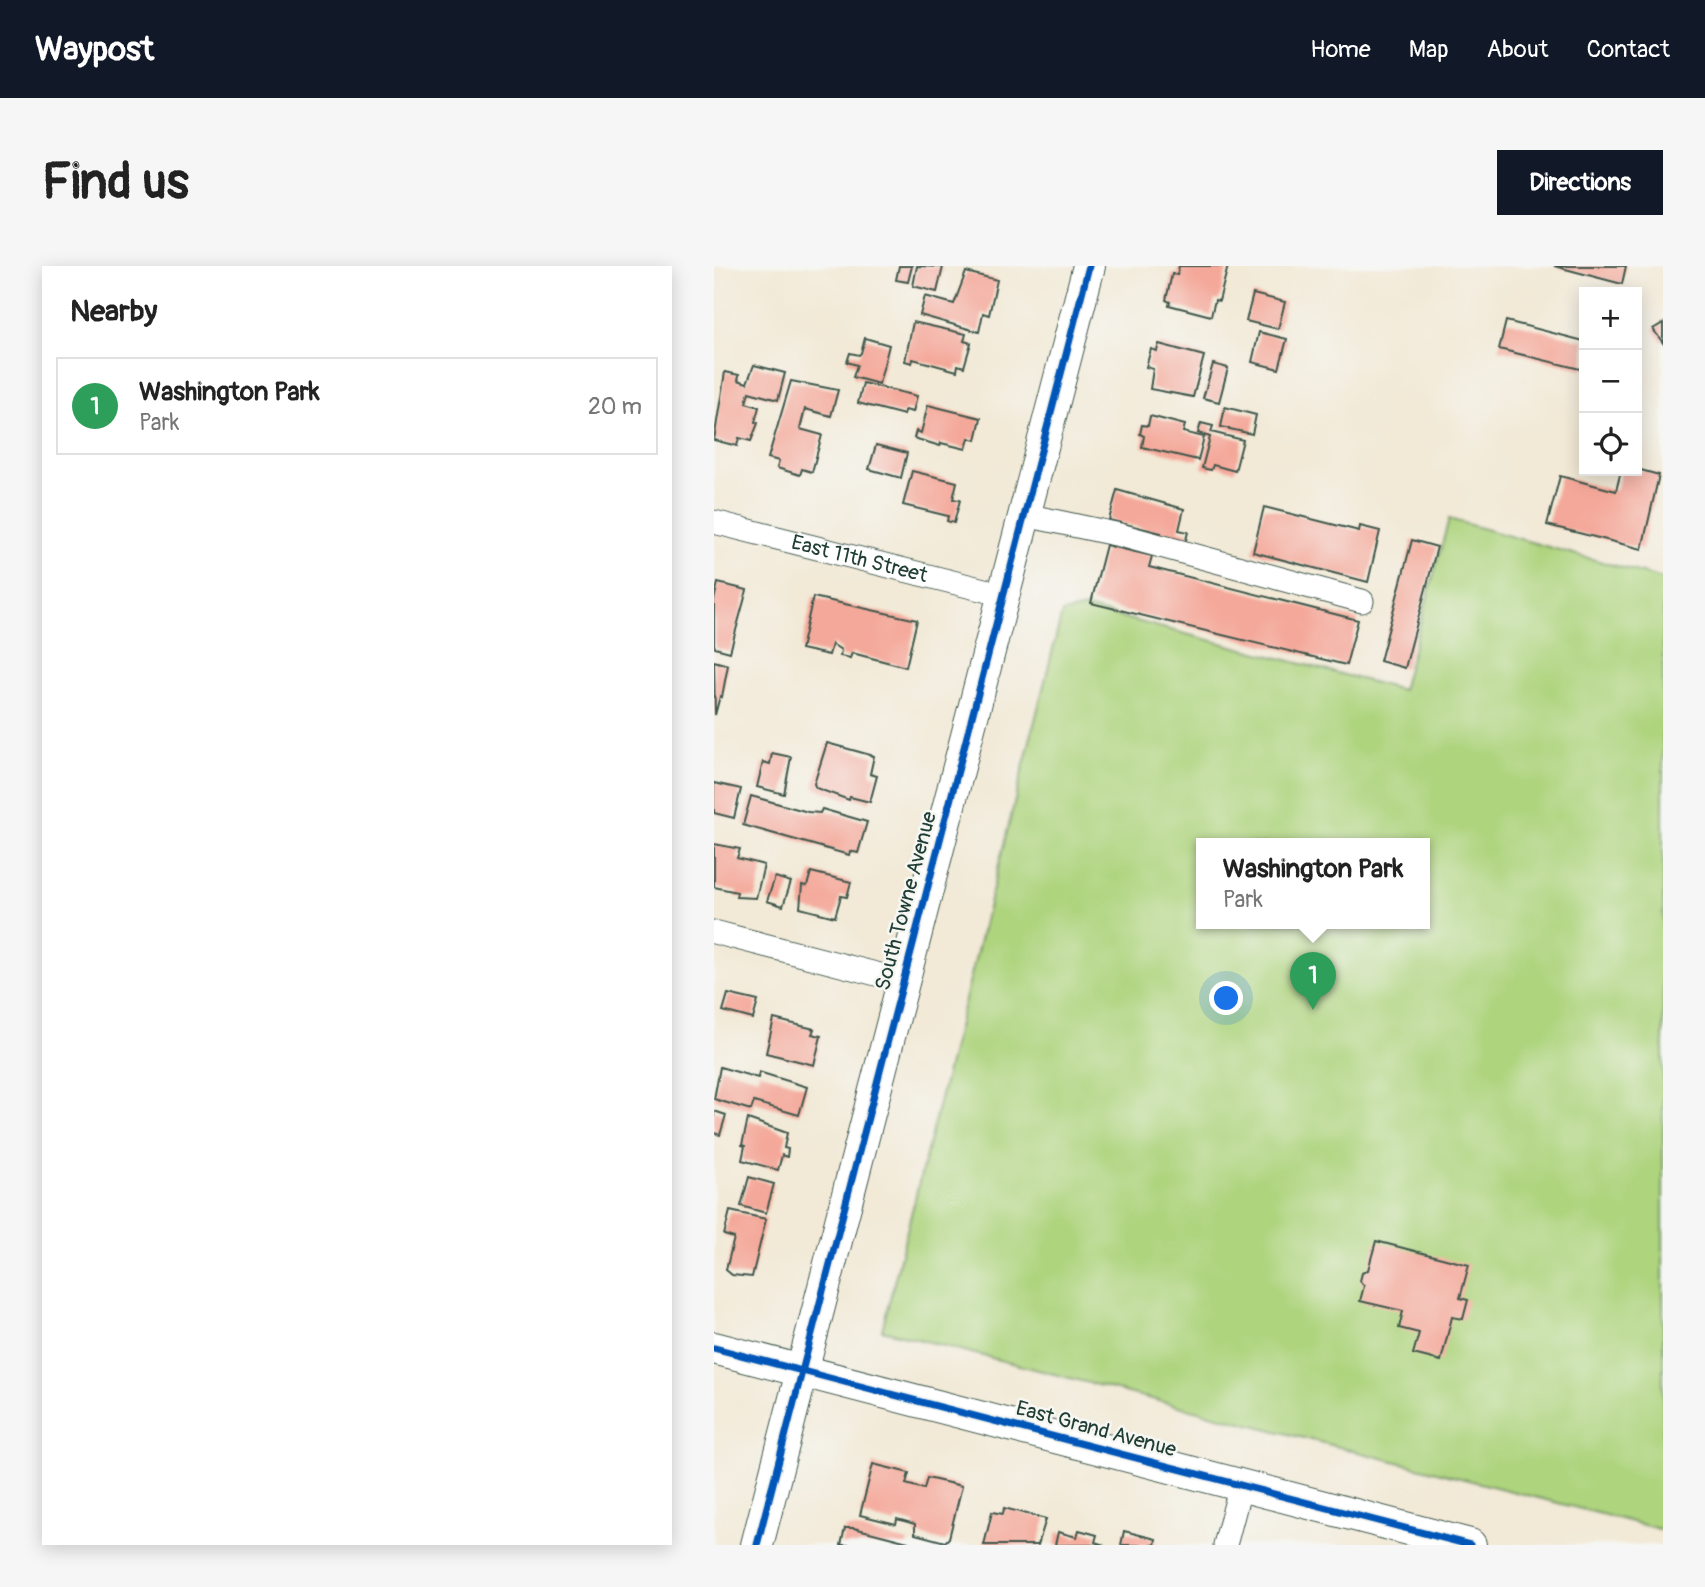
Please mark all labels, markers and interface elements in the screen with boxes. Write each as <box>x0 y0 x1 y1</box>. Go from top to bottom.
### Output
text: Waypost <box>35 29 154 70</box>
text: Home <box>1310 35 1371 64</box>
text: Map <box>1409 35 1449 64</box>
text: About <box>1487 35 1549 64</box>
text: Contact <box>1587 35 1670 64</box>
button: Directions <box>1497 150 1663 215</box>
text: Find us <box>42 152 189 213</box>
map controls <box>1579 287 1642 476</box>
button: + <box>1579 287 1642 350</box>
text: Nearby <box>70 293 157 330</box>
button: − <box>1579 350 1642 413</box>
text: Washington Park <box>139 376 320 408</box>
text: 1 <box>91 392 100 421</box>
text: 20 m <box>588 392 642 421</box>
text: Park <box>139 408 179 437</box>
button: locate <box>1579 413 1642 476</box>
street label: East 11th Street <box>789 529 931 589</box>
street label: South Towne Avenue <box>869 808 943 993</box>
popup <box>1196 838 1430 929</box>
text: Washington Park <box>1223 853 1403 885</box>
text: Park <box>1223 885 1263 914</box>
pin: 1 <box>1290 952 1336 1010</box>
your location <box>1209 981 1243 1015</box>
street label: East Grand Avenue <box>1013 1395 1180 1464</box>

